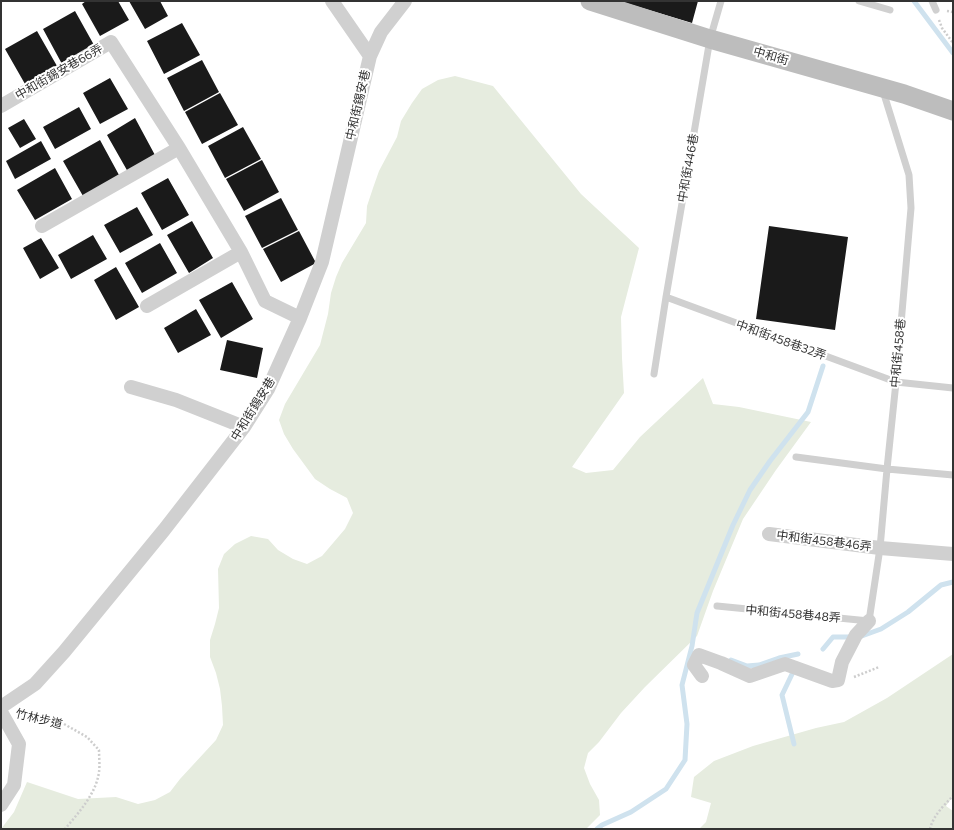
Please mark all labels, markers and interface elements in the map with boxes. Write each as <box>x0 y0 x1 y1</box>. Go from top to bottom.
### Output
street label: 中和街錫安巷66弄 <box>13 41 105 103</box>
street label: 中和街 <box>752 44 790 68</box>
street label: 中和街錫安巷 <box>343 68 373 142</box>
street label: 中和街446巷 <box>675 132 701 204</box>
street label: 中和街458巷32弄 <box>734 317 828 363</box>
street label: 中和街458巷 <box>888 318 908 388</box>
street label: 中和街錫安巷 <box>228 375 278 443</box>
street label: 中和街458巷46弄 <box>776 528 872 554</box>
street label: 中和街458巷48弄 <box>745 603 841 625</box>
street label: 竹林步道 <box>14 706 64 732</box>

